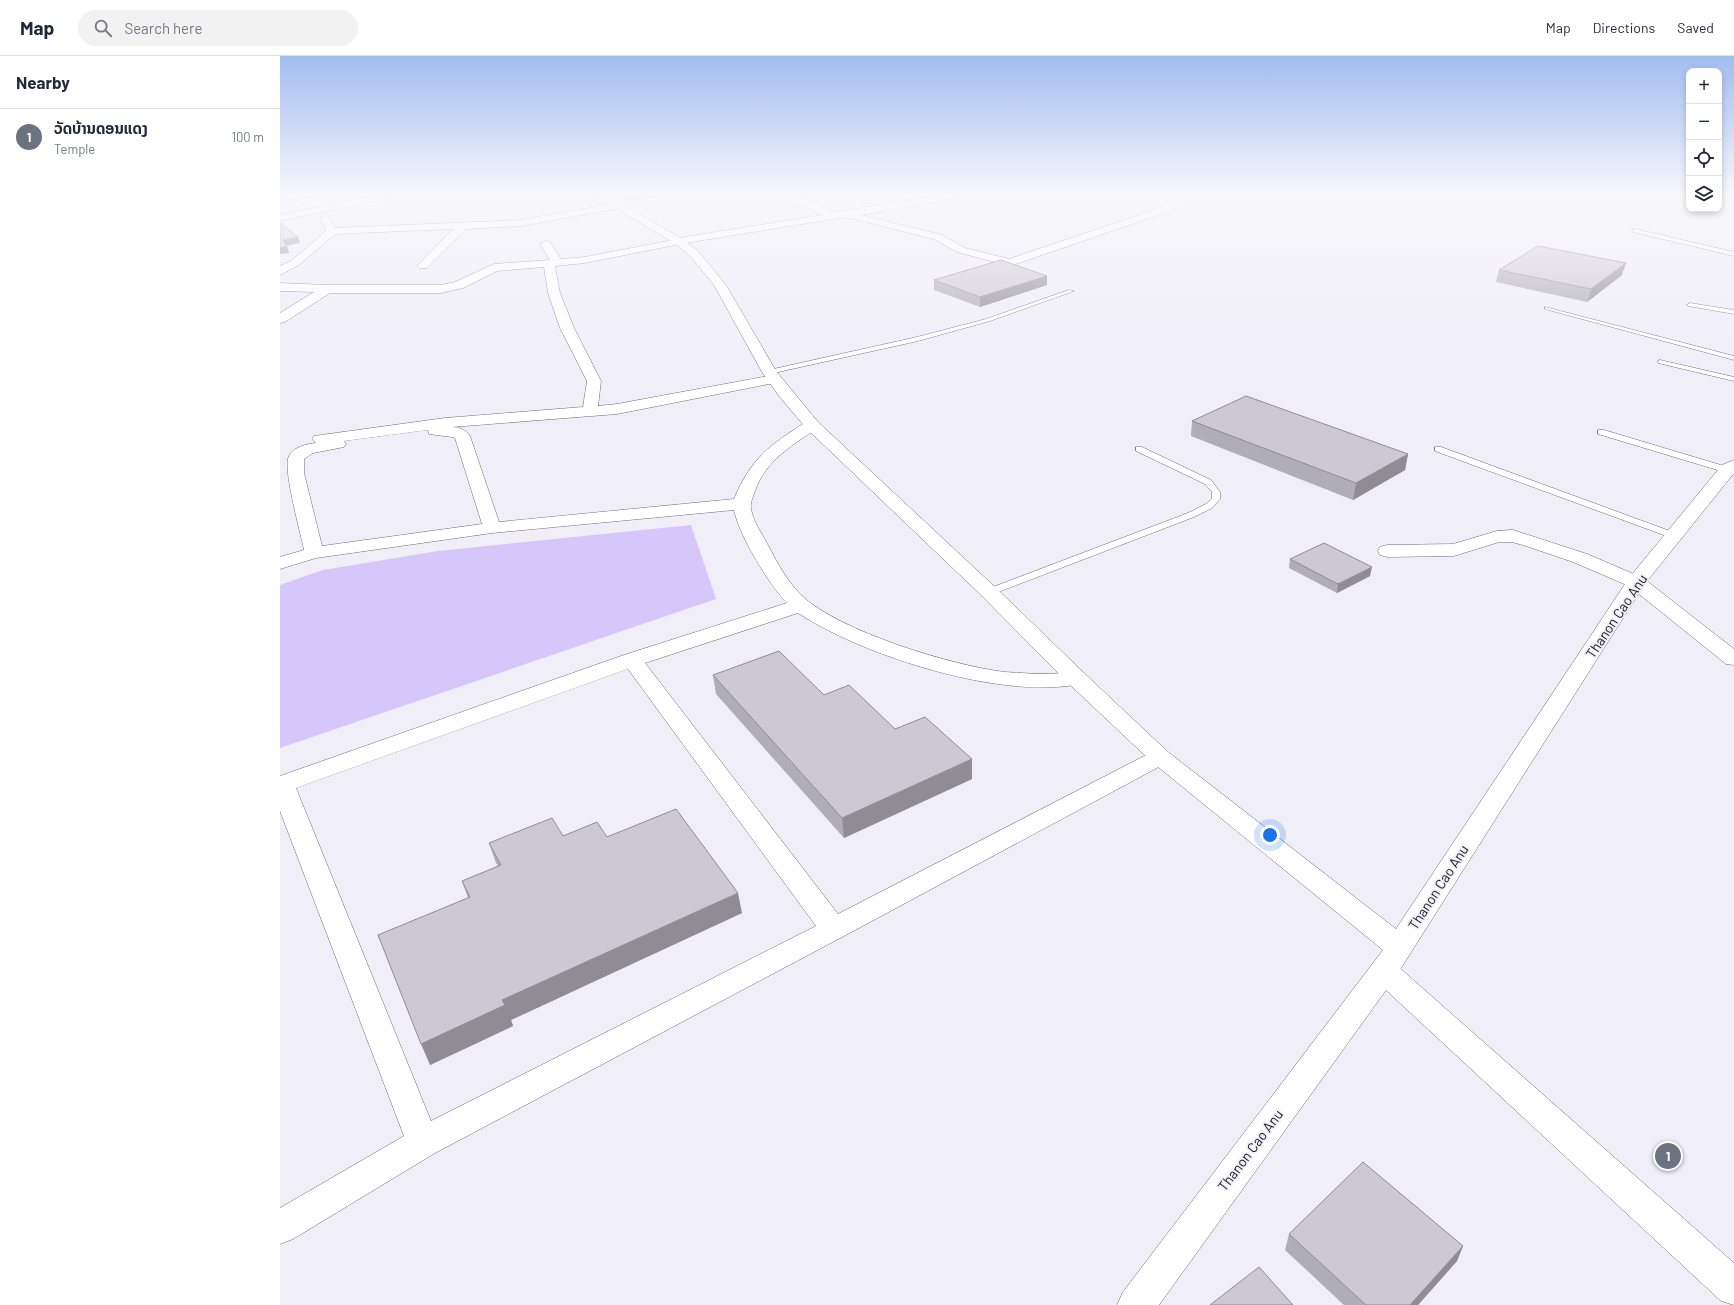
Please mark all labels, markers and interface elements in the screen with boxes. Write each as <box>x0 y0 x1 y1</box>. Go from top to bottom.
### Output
search box <box>78 10 358 46</box>
text: Map <box>20 16 54 39</box>
icon: search <box>92 17 114 39</box>
text: Search here <box>124 19 202 37</box>
text: Map <box>1546 19 1571 36</box>
text: Directions <box>1593 19 1655 36</box>
text: Saved <box>1677 19 1714 36</box>
map controls <box>1686 68 1722 212</box>
button: + <box>1686 68 1722 104</box>
text: Nearby <box>16 72 70 92</box>
button: − <box>1686 104 1722 140</box>
text: ວັດບ້ານດອນແດງ <box>54 119 148 137</box>
text: 1 <box>27 129 31 145</box>
text: 100 m <box>231 129 264 145</box>
button: locate <box>1686 140 1722 176</box>
text: Temple <box>54 141 95 157</box>
button: layers <box>1686 176 1722 212</box>
street label: Thanon Cao Anu <box>1582 571 1650 661</box>
your location <box>1260 825 1280 845</box>
street label: Thanon Cao Anu <box>1404 841 1472 933</box>
street label: Thanon Cao Anu <box>1214 1106 1286 1194</box>
pin: 1 <box>1655 1141 1681 1171</box>

